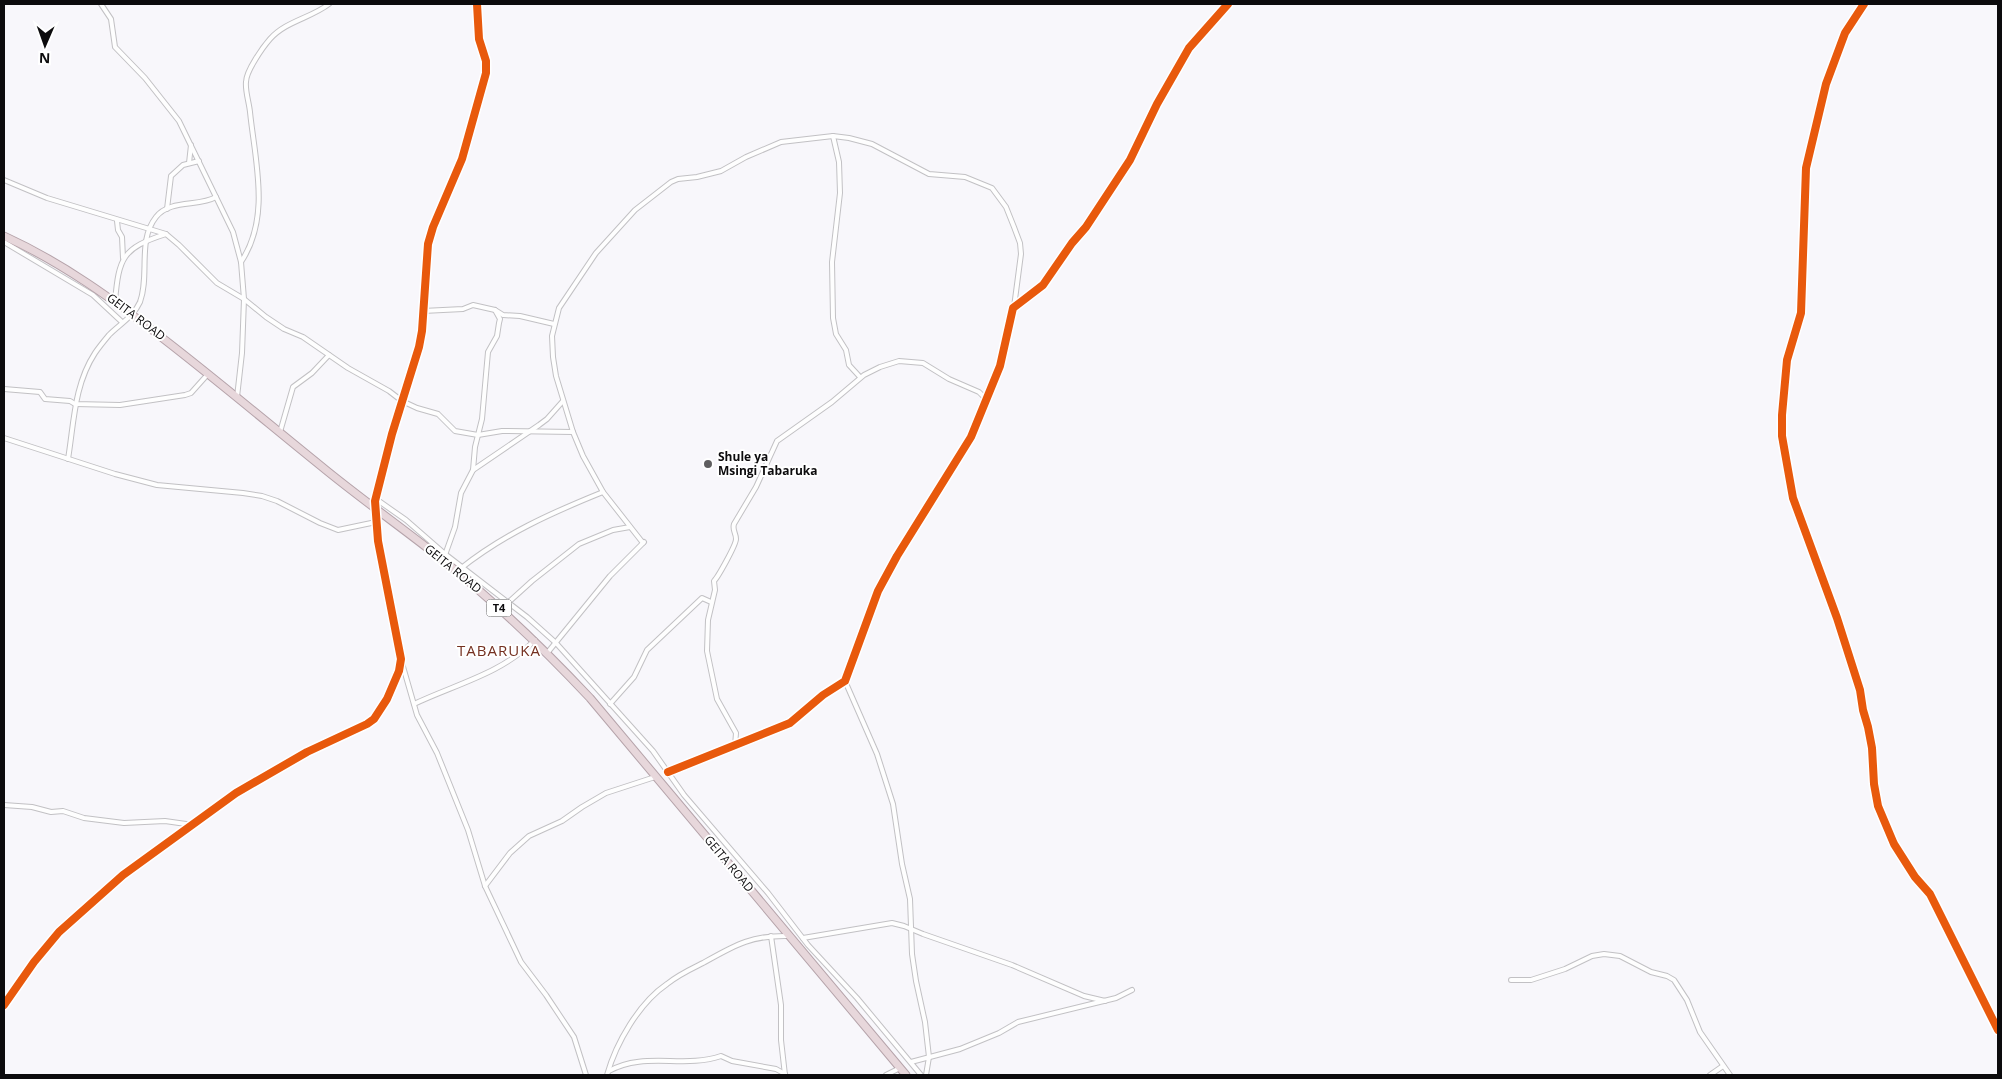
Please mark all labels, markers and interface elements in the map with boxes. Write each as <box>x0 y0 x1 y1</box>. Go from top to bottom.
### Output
north arrow <box>20 20 70 70</box>
text: N <box>39 49 51 68</box>
street label: GEITA ROAD <box>104 289 169 344</box>
place label: Shule ya Msingi Tabaruka <box>718 448 817 479</box>
marker: Shule ya Msingi Tabaruka <box>702 458 714 470</box>
street label: GEITA ROAD <box>421 540 486 597</box>
road number: T4 <box>486 600 512 616</box>
district label: TABARUKA <box>457 640 541 660</box>
street label: GEITA ROAD <box>701 832 758 896</box>

